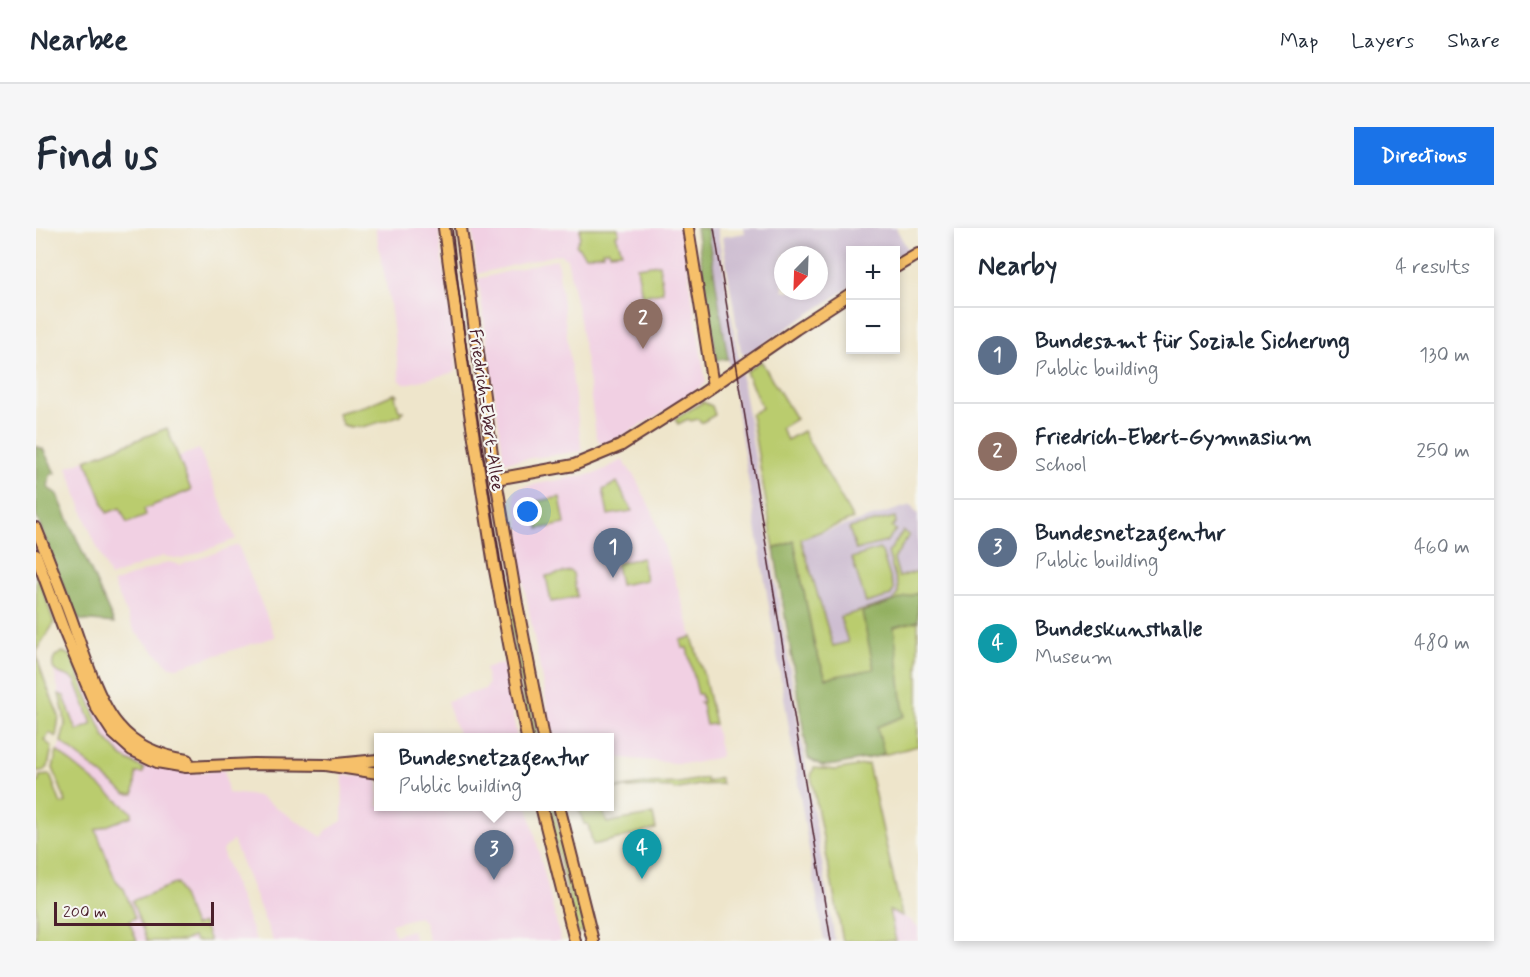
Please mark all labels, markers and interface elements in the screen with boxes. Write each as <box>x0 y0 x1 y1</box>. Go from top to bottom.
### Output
text: Nearbee <box>30 23 128 60</box>
text: Map <box>1280 27 1318 55</box>
text: Layers <box>1351 27 1414 55</box>
text: Share <box>1447 27 1500 55</box>
button: Directions <box>1354 127 1494 185</box>
text: Find us <box>36 129 158 184</box>
north arrow <box>774 246 828 300</box>
map controls <box>846 246 900 354</box>
button: + <box>846 246 900 300</box>
text: Nearby <box>978 250 1057 284</box>
text: 4 results <box>1395 254 1470 281</box>
pin: 2 <box>624 300 662 349</box>
button: − <box>846 300 900 354</box>
street label: Friedrich-Ebert-Allee <box>463 327 509 493</box>
text: Bundesamt für Soziale Sicherung <box>1035 328 1350 356</box>
text: 1 <box>993 342 1002 369</box>
text: 130 m <box>1419 342 1470 369</box>
text: Public building <box>1035 356 1158 383</box>
text: Friedrich-Ebert-Gymnasium <box>1035 424 1312 452</box>
text: 2 <box>993 438 1002 465</box>
text: 250 m <box>1416 438 1470 465</box>
text: School <box>1035 452 1087 479</box>
your location <box>513 497 542 526</box>
text: Bundesnetzagentur <box>1035 520 1226 548</box>
pin: 1 <box>594 528 632 578</box>
text: 3 <box>993 534 1002 561</box>
text: 460 m <box>1414 534 1470 561</box>
text: Public building <box>1035 548 1158 575</box>
text: Bundeskunsthalle <box>1035 616 1203 644</box>
text: 4 <box>992 630 1003 657</box>
text: 480 m <box>1414 630 1470 657</box>
text: Museum <box>1035 644 1113 671</box>
popup <box>374 733 614 811</box>
text: Bundesnetzagentur <box>398 745 590 773</box>
text: Public building <box>398 773 522 800</box>
pin: 3 <box>474 830 514 880</box>
pin: 4 <box>622 830 662 879</box>
scale bar <box>54 899 214 926</box>
text: 200 m <box>63 902 107 923</box>

